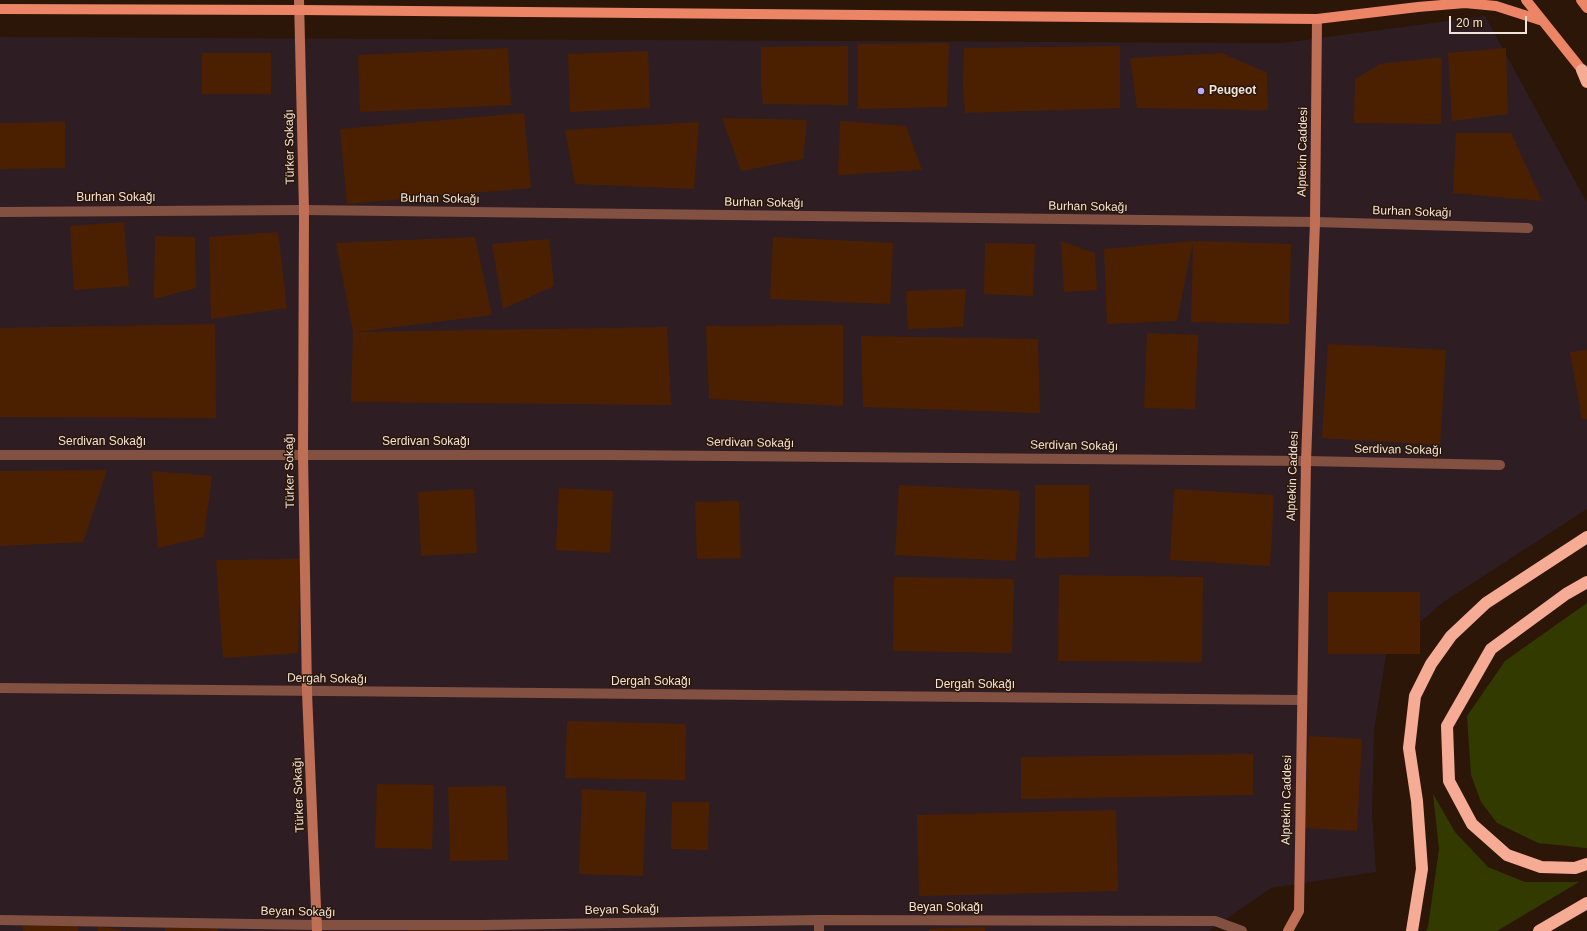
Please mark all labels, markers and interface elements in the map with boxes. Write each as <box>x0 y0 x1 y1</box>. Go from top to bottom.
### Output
scale bar <box>1451 8 1529 34</box>
text: 20 m <box>1456 16 1483 30</box>
place label: Peugeot <box>1209 84 1256 98</box>
marker: Peugeot <box>1196 86 1206 96</box>
street label: Alptekin Caddesi <box>1295 107 1311 197</box>
street label: Türker Sokağı <box>282 109 298 185</box>
street label: Burhan Sokağı <box>76 191 156 205</box>
street label: Burhan Sokağı <box>400 191 480 207</box>
street label: Burhan Sokağı <box>724 195 804 211</box>
street label: Burhan Sokağı <box>1048 199 1128 215</box>
street label: Burhan Sokağı <box>1372 203 1452 221</box>
street label: Alptekin Caddesi <box>1284 431 1302 521</box>
street label: Türker Sokağı <box>282 433 298 509</box>
street label: Serdivan Sokağı <box>58 435 146 449</box>
street label: Serdivan Sokağı <box>382 435 470 449</box>
street label: Serdivan Sokağı <box>706 435 794 451</box>
street label: Serdivan Sokağı <box>1030 438 1118 454</box>
street label: Serdivan Sokağı <box>1354 442 1442 458</box>
street label: Dergah Sokağı <box>287 671 367 687</box>
street label: Dergah Sokağı <box>611 675 691 689</box>
street label: Dergah Sokağı <box>935 678 1015 692</box>
street label: Alptekin Caddesi <box>1279 755 1295 845</box>
street label: Türker Sokağı <box>290 757 308 833</box>
street label: Beyan Sokağı <box>909 901 983 915</box>
street label: Beyan Sokağı <box>585 902 659 918</box>
street label: Beyan Sokağı <box>261 904 335 920</box>

